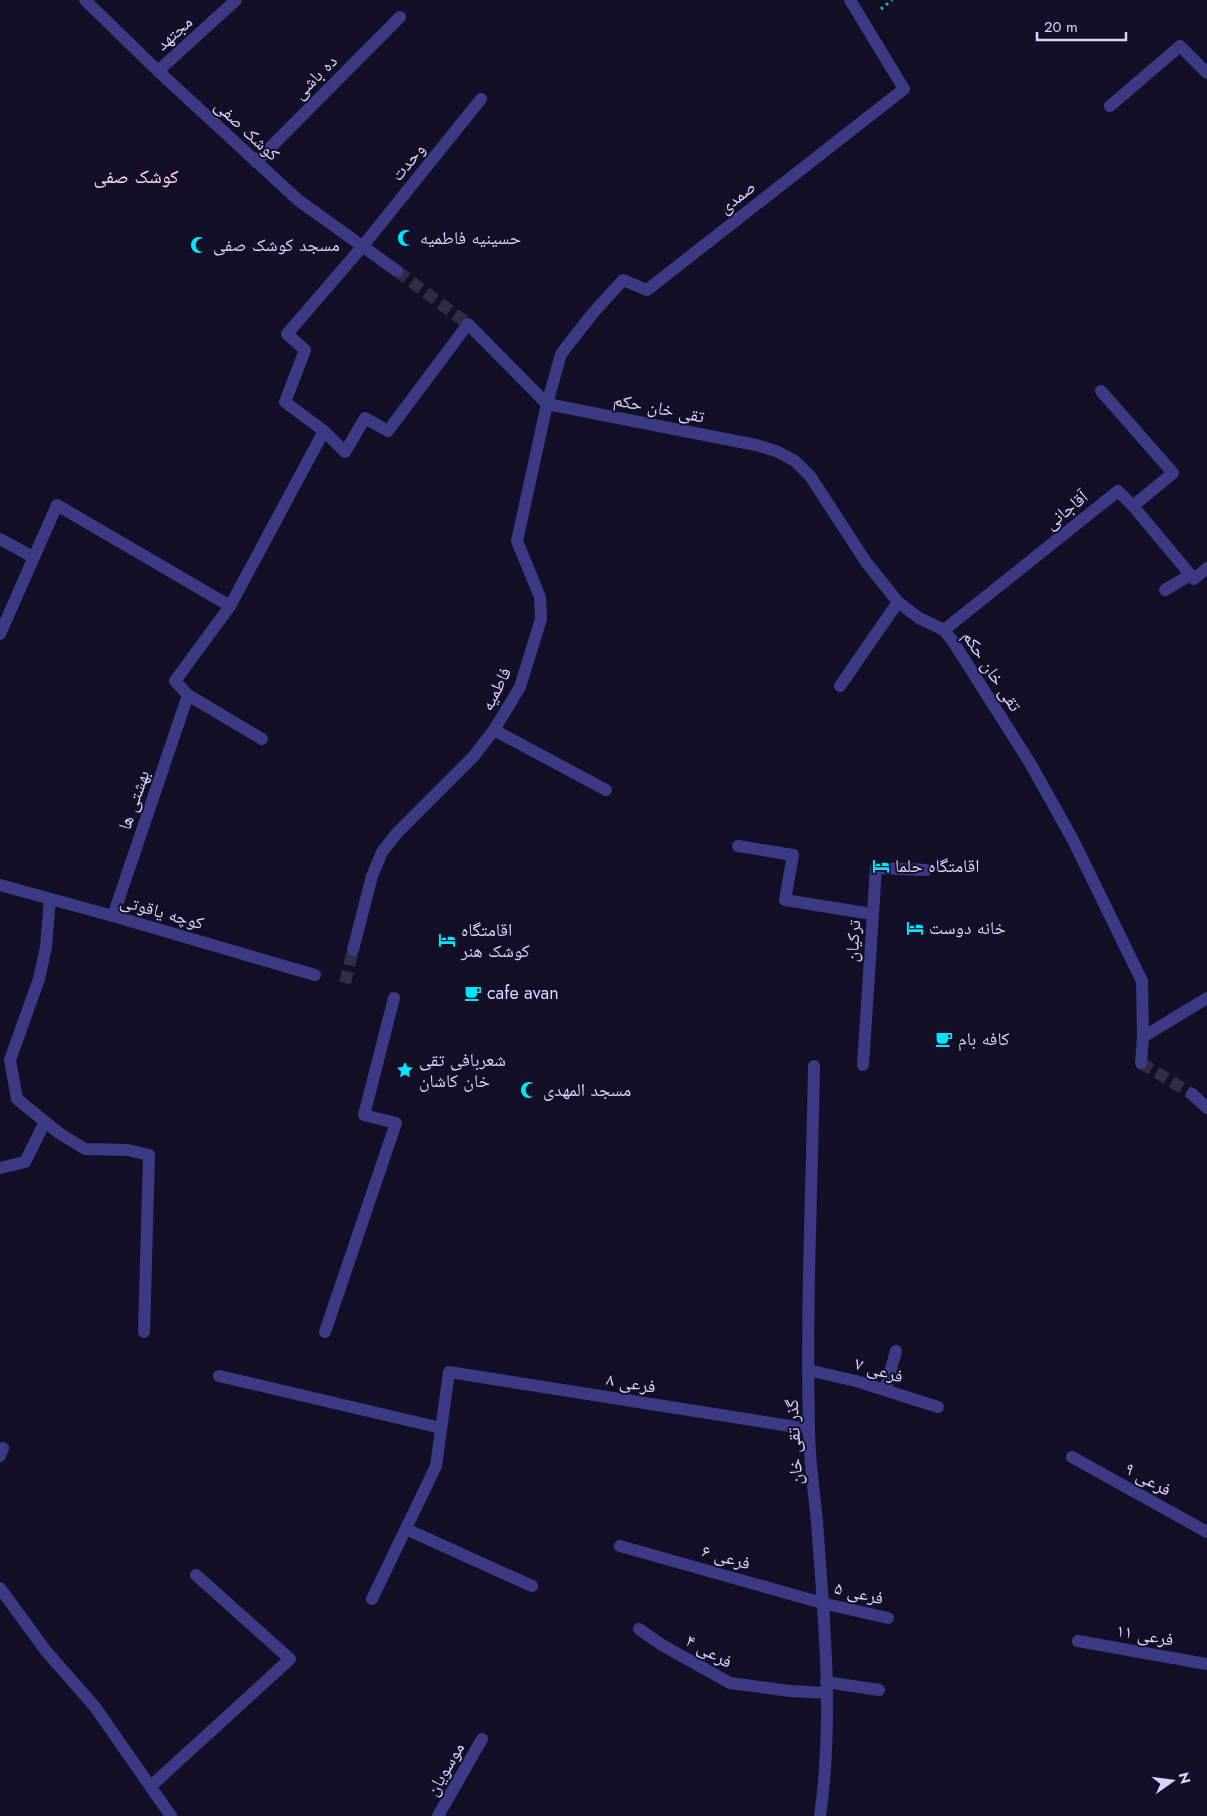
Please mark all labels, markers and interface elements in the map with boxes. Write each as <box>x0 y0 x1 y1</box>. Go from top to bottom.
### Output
street label: مجتهد <box>150 9 198 57</box>
scale bar <box>1037 10 1126 42</box>
text: 20 m <box>1044 16 1078 38</box>
street label: ده باشی <box>287 49 343 105</box>
street label: کوشک صفی <box>209 93 286 167</box>
street label: وحدت <box>385 137 431 187</box>
district label: کوشک صفی <box>93 163 179 190</box>
street label: صمدی <box>713 174 761 220</box>
place label: حسینیه فاطمیه <box>420 225 521 251</box>
mosque icon: حسینیه فاطمیه <box>396 228 416 248</box>
place label: مسجد کوشک صفی <box>213 232 340 258</box>
mosque icon: مسجد کوشک صفی <box>189 235 209 255</box>
street label: تقی خان حکم <box>611 386 707 430</box>
street label: آقاجانی <box>1038 484 1094 536</box>
street label: تقی خان حکم <box>956 625 1028 717</box>
street label: فاطمیه <box>474 663 518 715</box>
street label: بهشتی ها <box>112 767 156 833</box>
place label: اقامتگاه حلما <box>895 853 980 879</box>
hotel icon: اقامتگاه حلما <box>871 856 891 876</box>
street label: کوچه یاقوتی <box>117 888 207 937</box>
place label: خانه دوست <box>929 915 1006 941</box>
place label: اقامتگاه کوشک هنر <box>460 917 530 964</box>
hotel icon: خانه دوست <box>905 918 925 938</box>
street label: ترکیان <box>839 919 867 963</box>
hotel icon: اقامتگاه کوشک هنر <box>437 930 457 950</box>
place label: cafe avan <box>487 980 559 1006</box>
cafe icon: cafe avan <box>463 983 483 1003</box>
place label: کافه بام <box>958 1026 1010 1052</box>
cafe icon: کافه بام <box>934 1029 954 1049</box>
place label: شعربافی تقی خان کاشان <box>419 1047 506 1094</box>
place icon: شعربافی تقی خان کاشان <box>395 1060 415 1080</box>
place label: مسجد المهدی <box>543 1077 631 1103</box>
mosque icon: مسجد المهدی <box>519 1080 539 1100</box>
street label: فرعی ۷ <box>851 1350 907 1390</box>
street label: فرعی ۸ <box>604 1366 658 1400</box>
street label: گذر تقی خان <box>779 1398 809 1486</box>
street label: فرعی ۹ <box>1120 1456 1176 1502</box>
street label: فرعی ۶ <box>698 1538 754 1576</box>
street label: فرعی ۵ <box>832 1575 886 1611</box>
street label: فرعی ۱۱ <box>1114 1617 1176 1653</box>
street label: فرعی ۴ <box>681 1628 737 1674</box>
street label: موسویان <box>419 1737 471 1801</box>
north arrow <box>1147 1756 1197 1806</box>
text: N <box>1174 1770 1196 1786</box>

